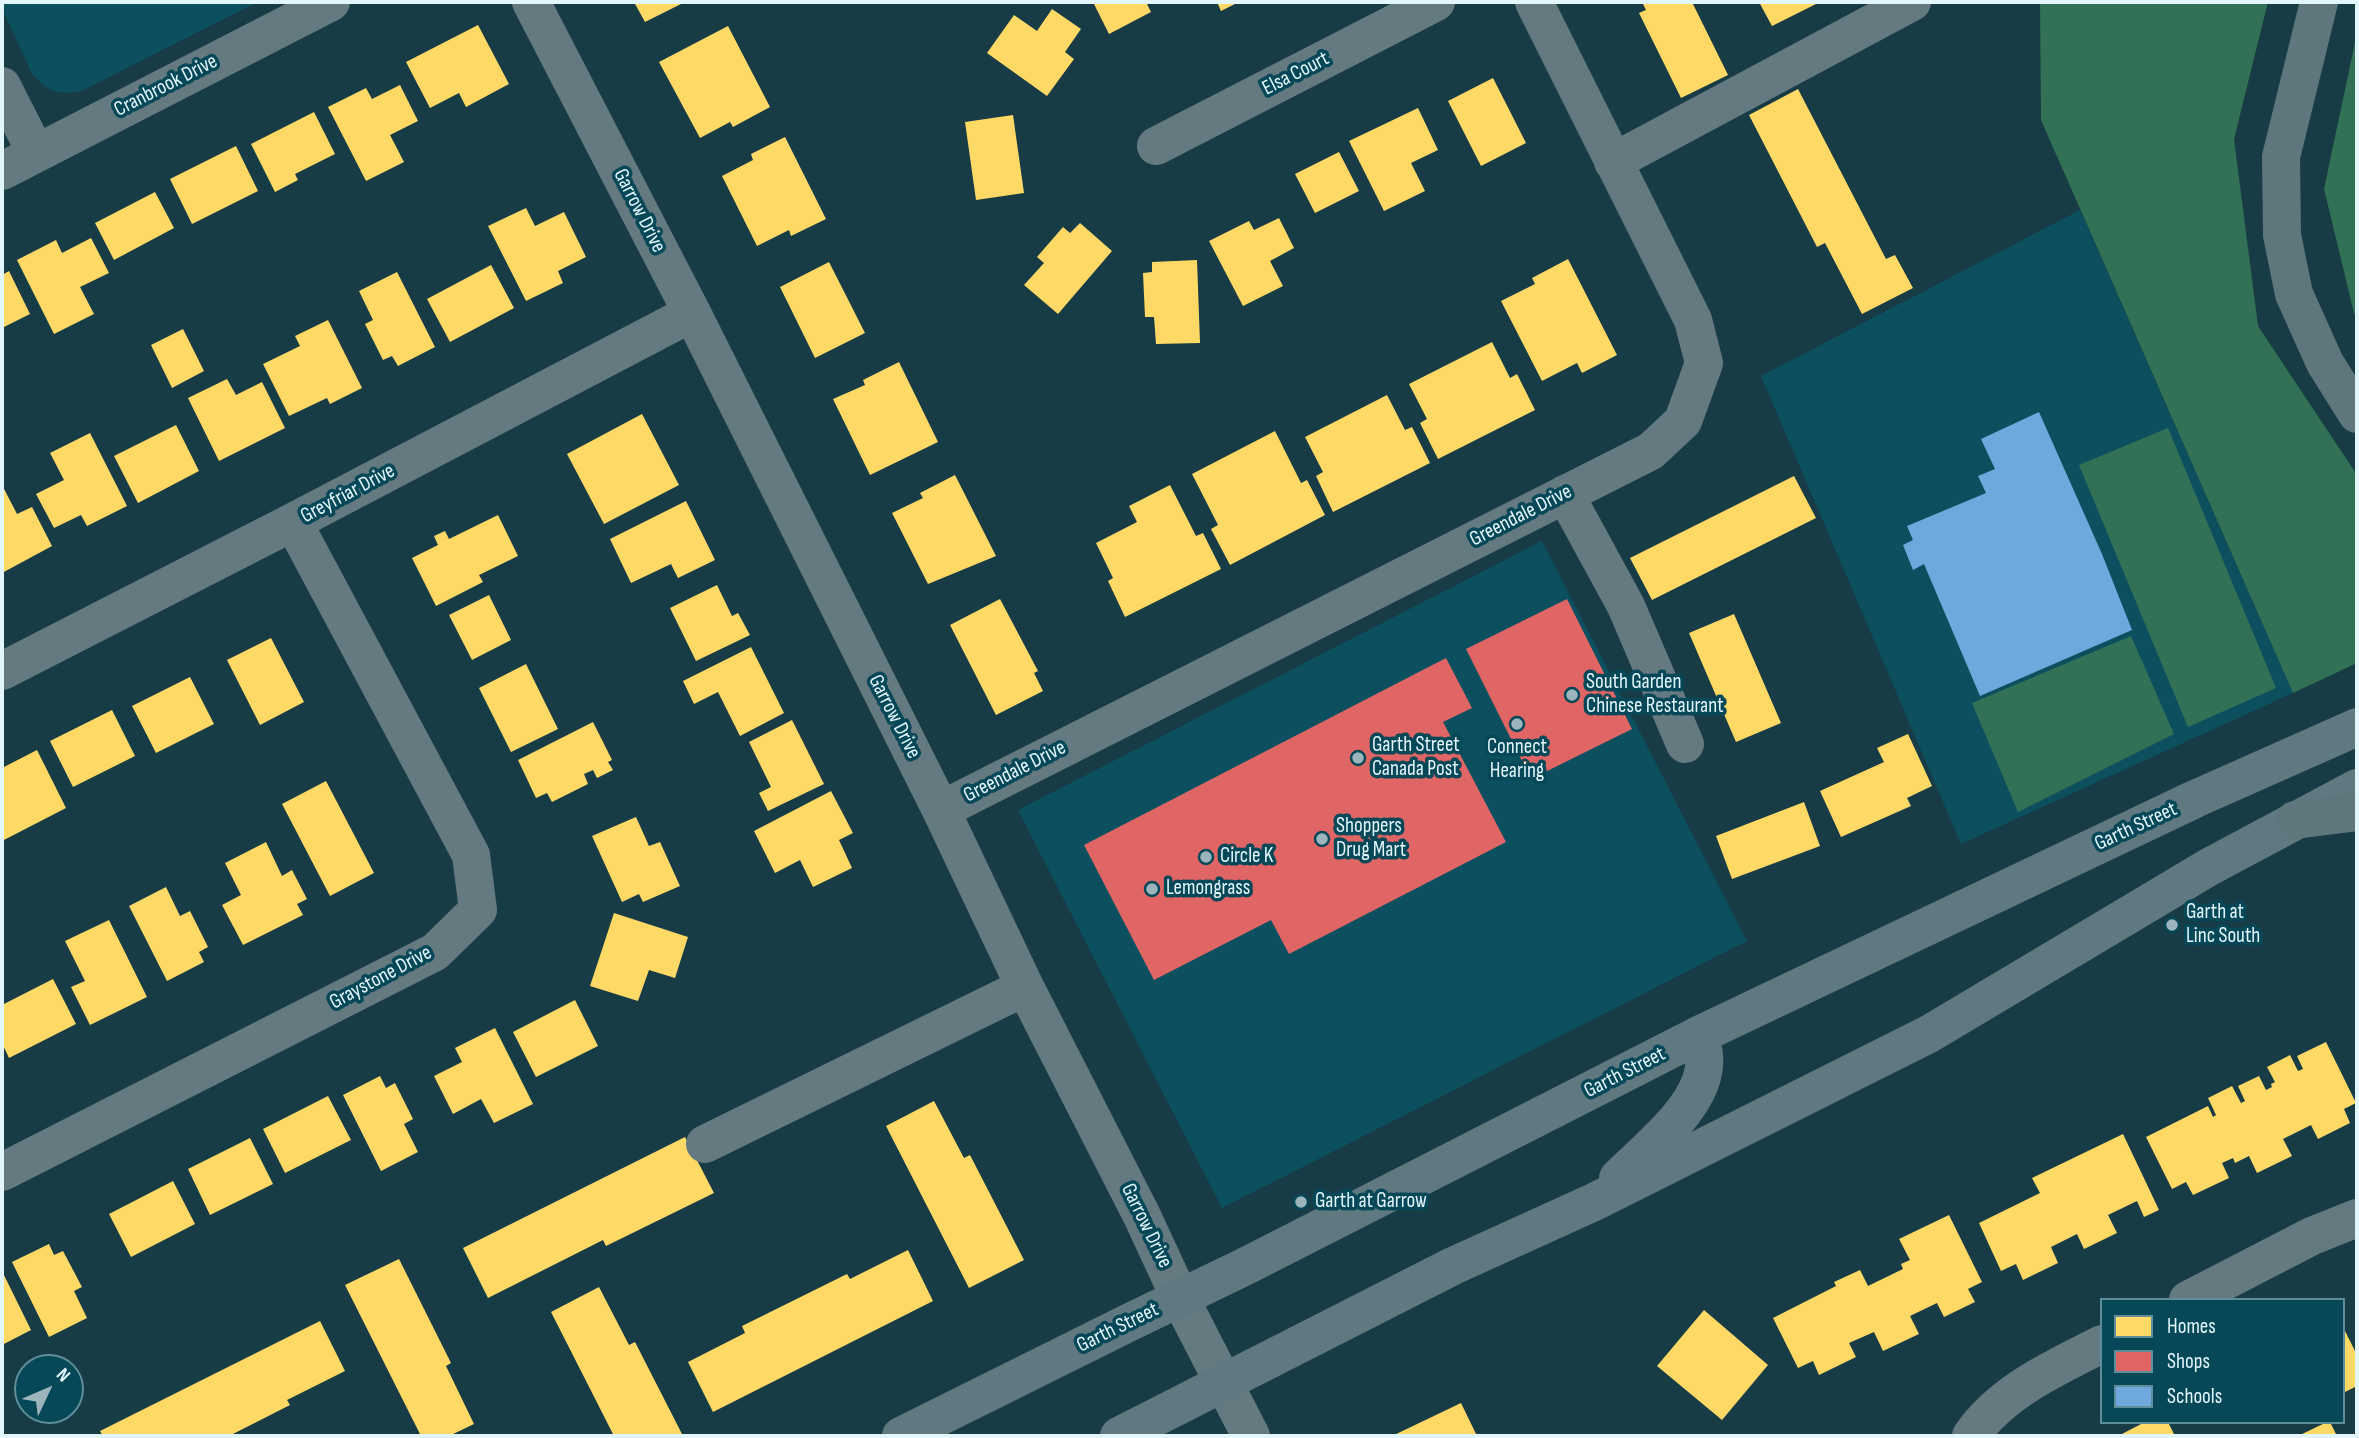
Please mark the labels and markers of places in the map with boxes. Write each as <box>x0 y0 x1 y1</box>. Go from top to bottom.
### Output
place label: South Garden Chinese Restaurant <box>1586 670 1724 720</box>
marker: South Garden Chinese Restaurant <box>1564 687 1580 703</box>
marker: Connect Hearing <box>1509 716 1525 732</box>
place label: Garth Street Canada Post <box>1372 733 1460 783</box>
place label: Connect Hearing <box>1487 735 1547 785</box>
marker: Garth Street Canada Post <box>1350 750 1366 766</box>
place label: Shoppers Drug Mart <box>1336 814 1406 864</box>
marker: Shoppers Drug Mart <box>1314 831 1330 847</box>
place label: Circle K <box>1220 844 1273 870</box>
marker: Circle K <box>1198 849 1214 865</box>
place label: Lemongrass <box>1166 876 1250 902</box>
marker: Lemongrass <box>1144 881 1160 897</box>
place label: Garth at Linc South <box>2186 900 2260 950</box>
marker: Garth at Linc South <box>2164 917 2180 933</box>
place label: Garth at Garrow <box>1315 1189 1427 1215</box>
marker: Garth at Garrow <box>1293 1194 1309 1210</box>

